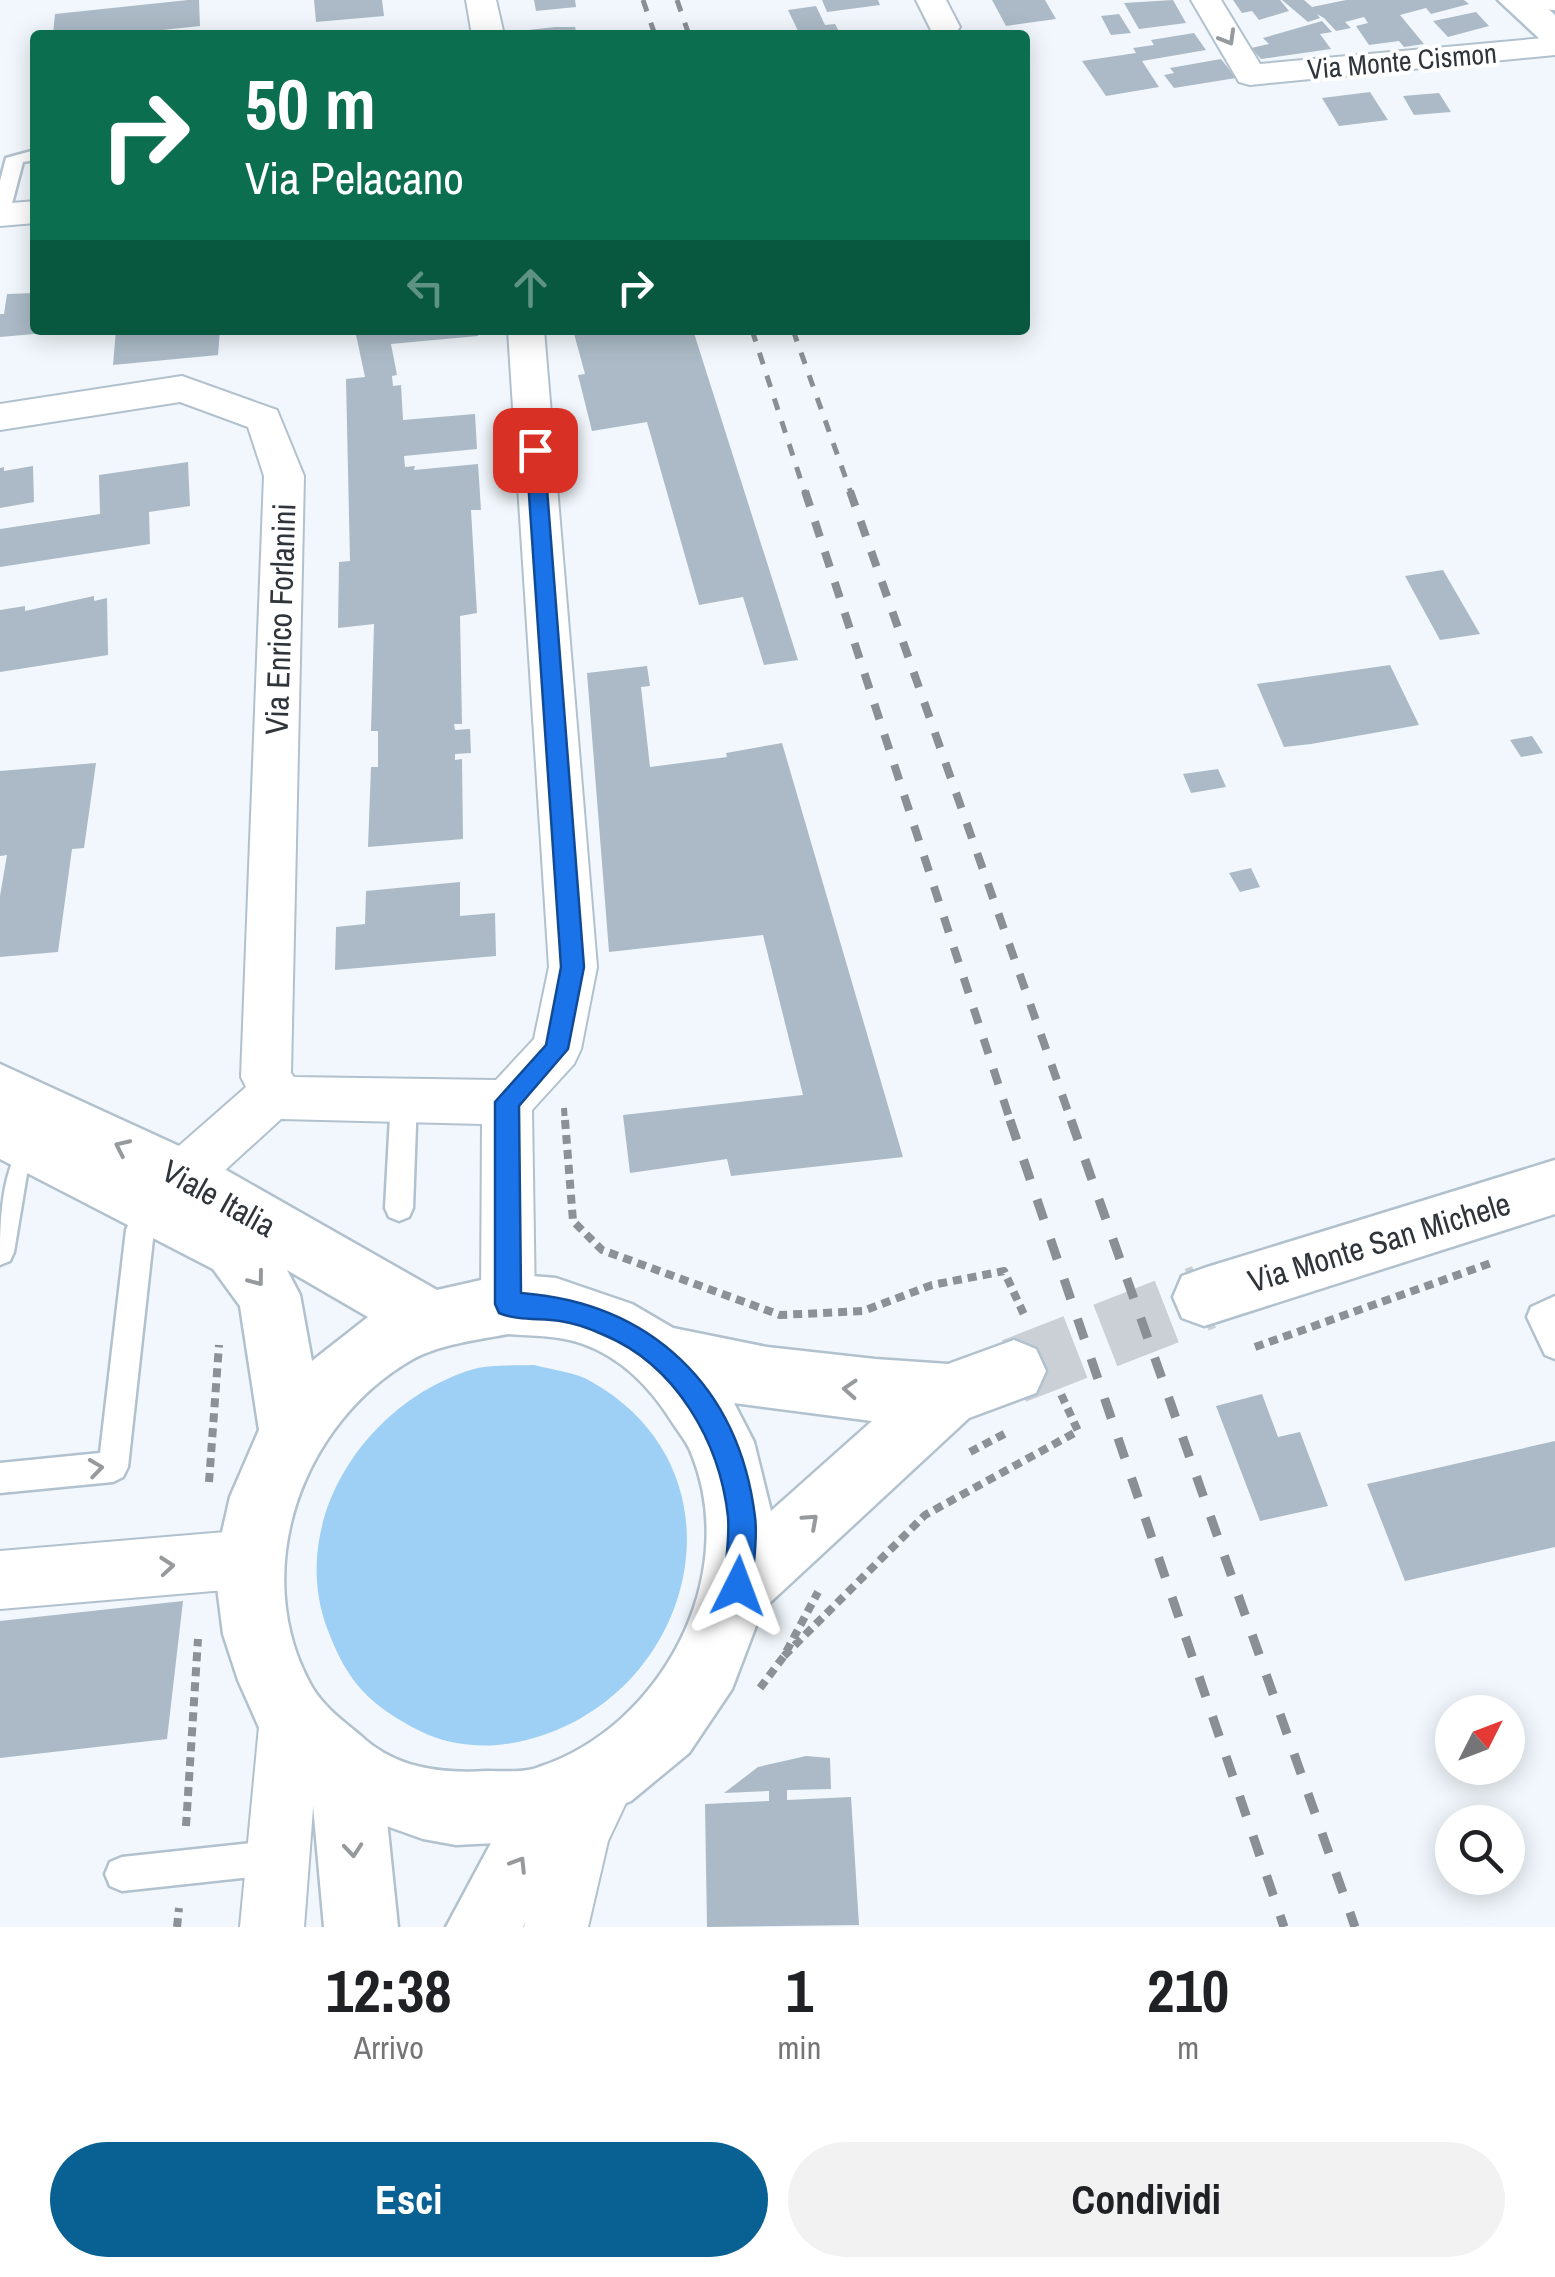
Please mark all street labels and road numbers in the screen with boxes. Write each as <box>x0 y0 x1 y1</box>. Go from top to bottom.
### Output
street label: Via Monte Cismon <box>1306 34 1498 88</box>
street label: Via Enrico Forlanini <box>254 502 306 736</box>
street label: Viale Italia <box>155 1149 284 1247</box>
street label: Via Monte San Michele <box>1242 1182 1516 1302</box>

